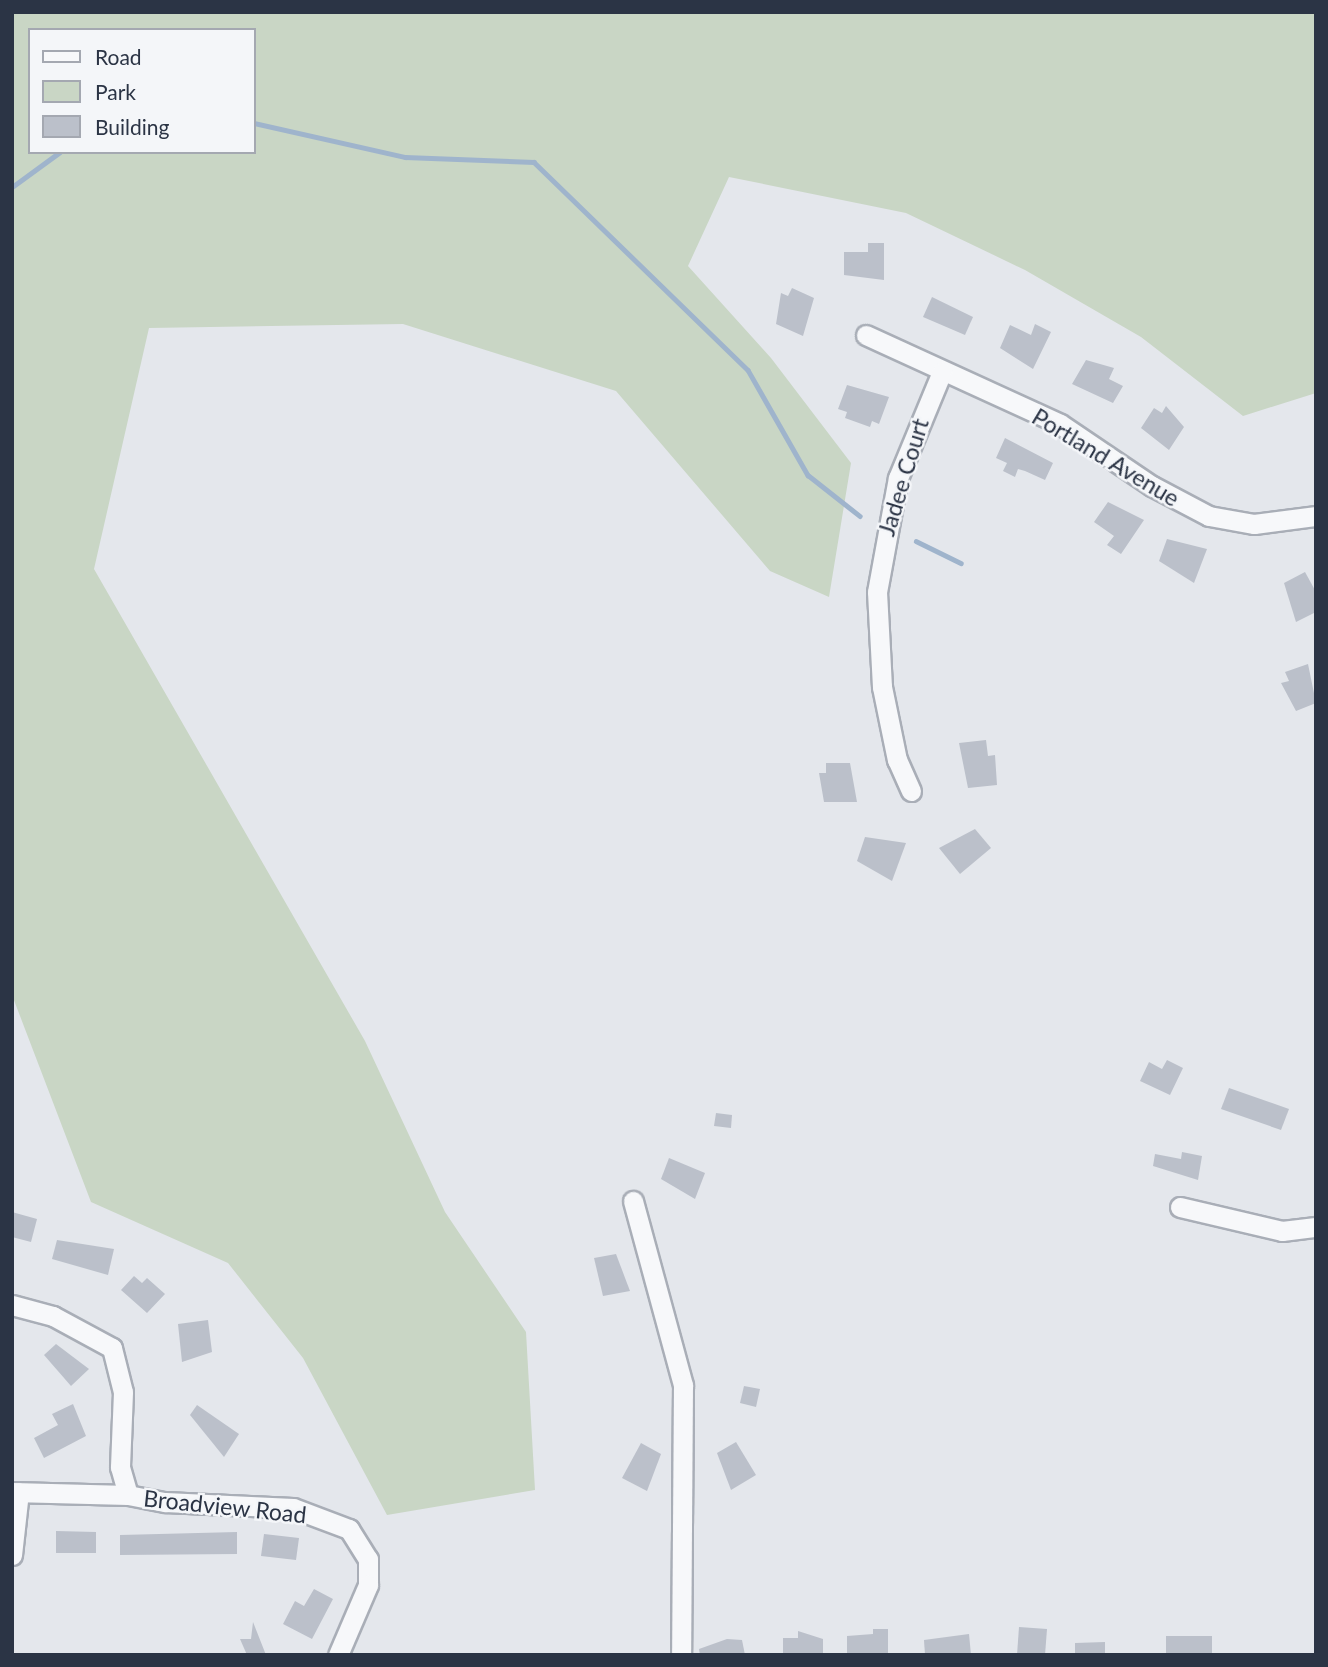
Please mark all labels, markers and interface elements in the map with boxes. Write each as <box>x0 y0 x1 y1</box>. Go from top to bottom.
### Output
legend <box>28 28 256 154</box>
text: Road <box>95 44 142 69</box>
text: Park <box>95 79 136 104</box>
text: Building <box>95 114 170 139</box>
street label: Portland Avenue <box>1027 402 1185 512</box>
street label: Jadee Court <box>872 415 934 539</box>
street label: Broadview Road <box>142 1484 308 1528</box>

